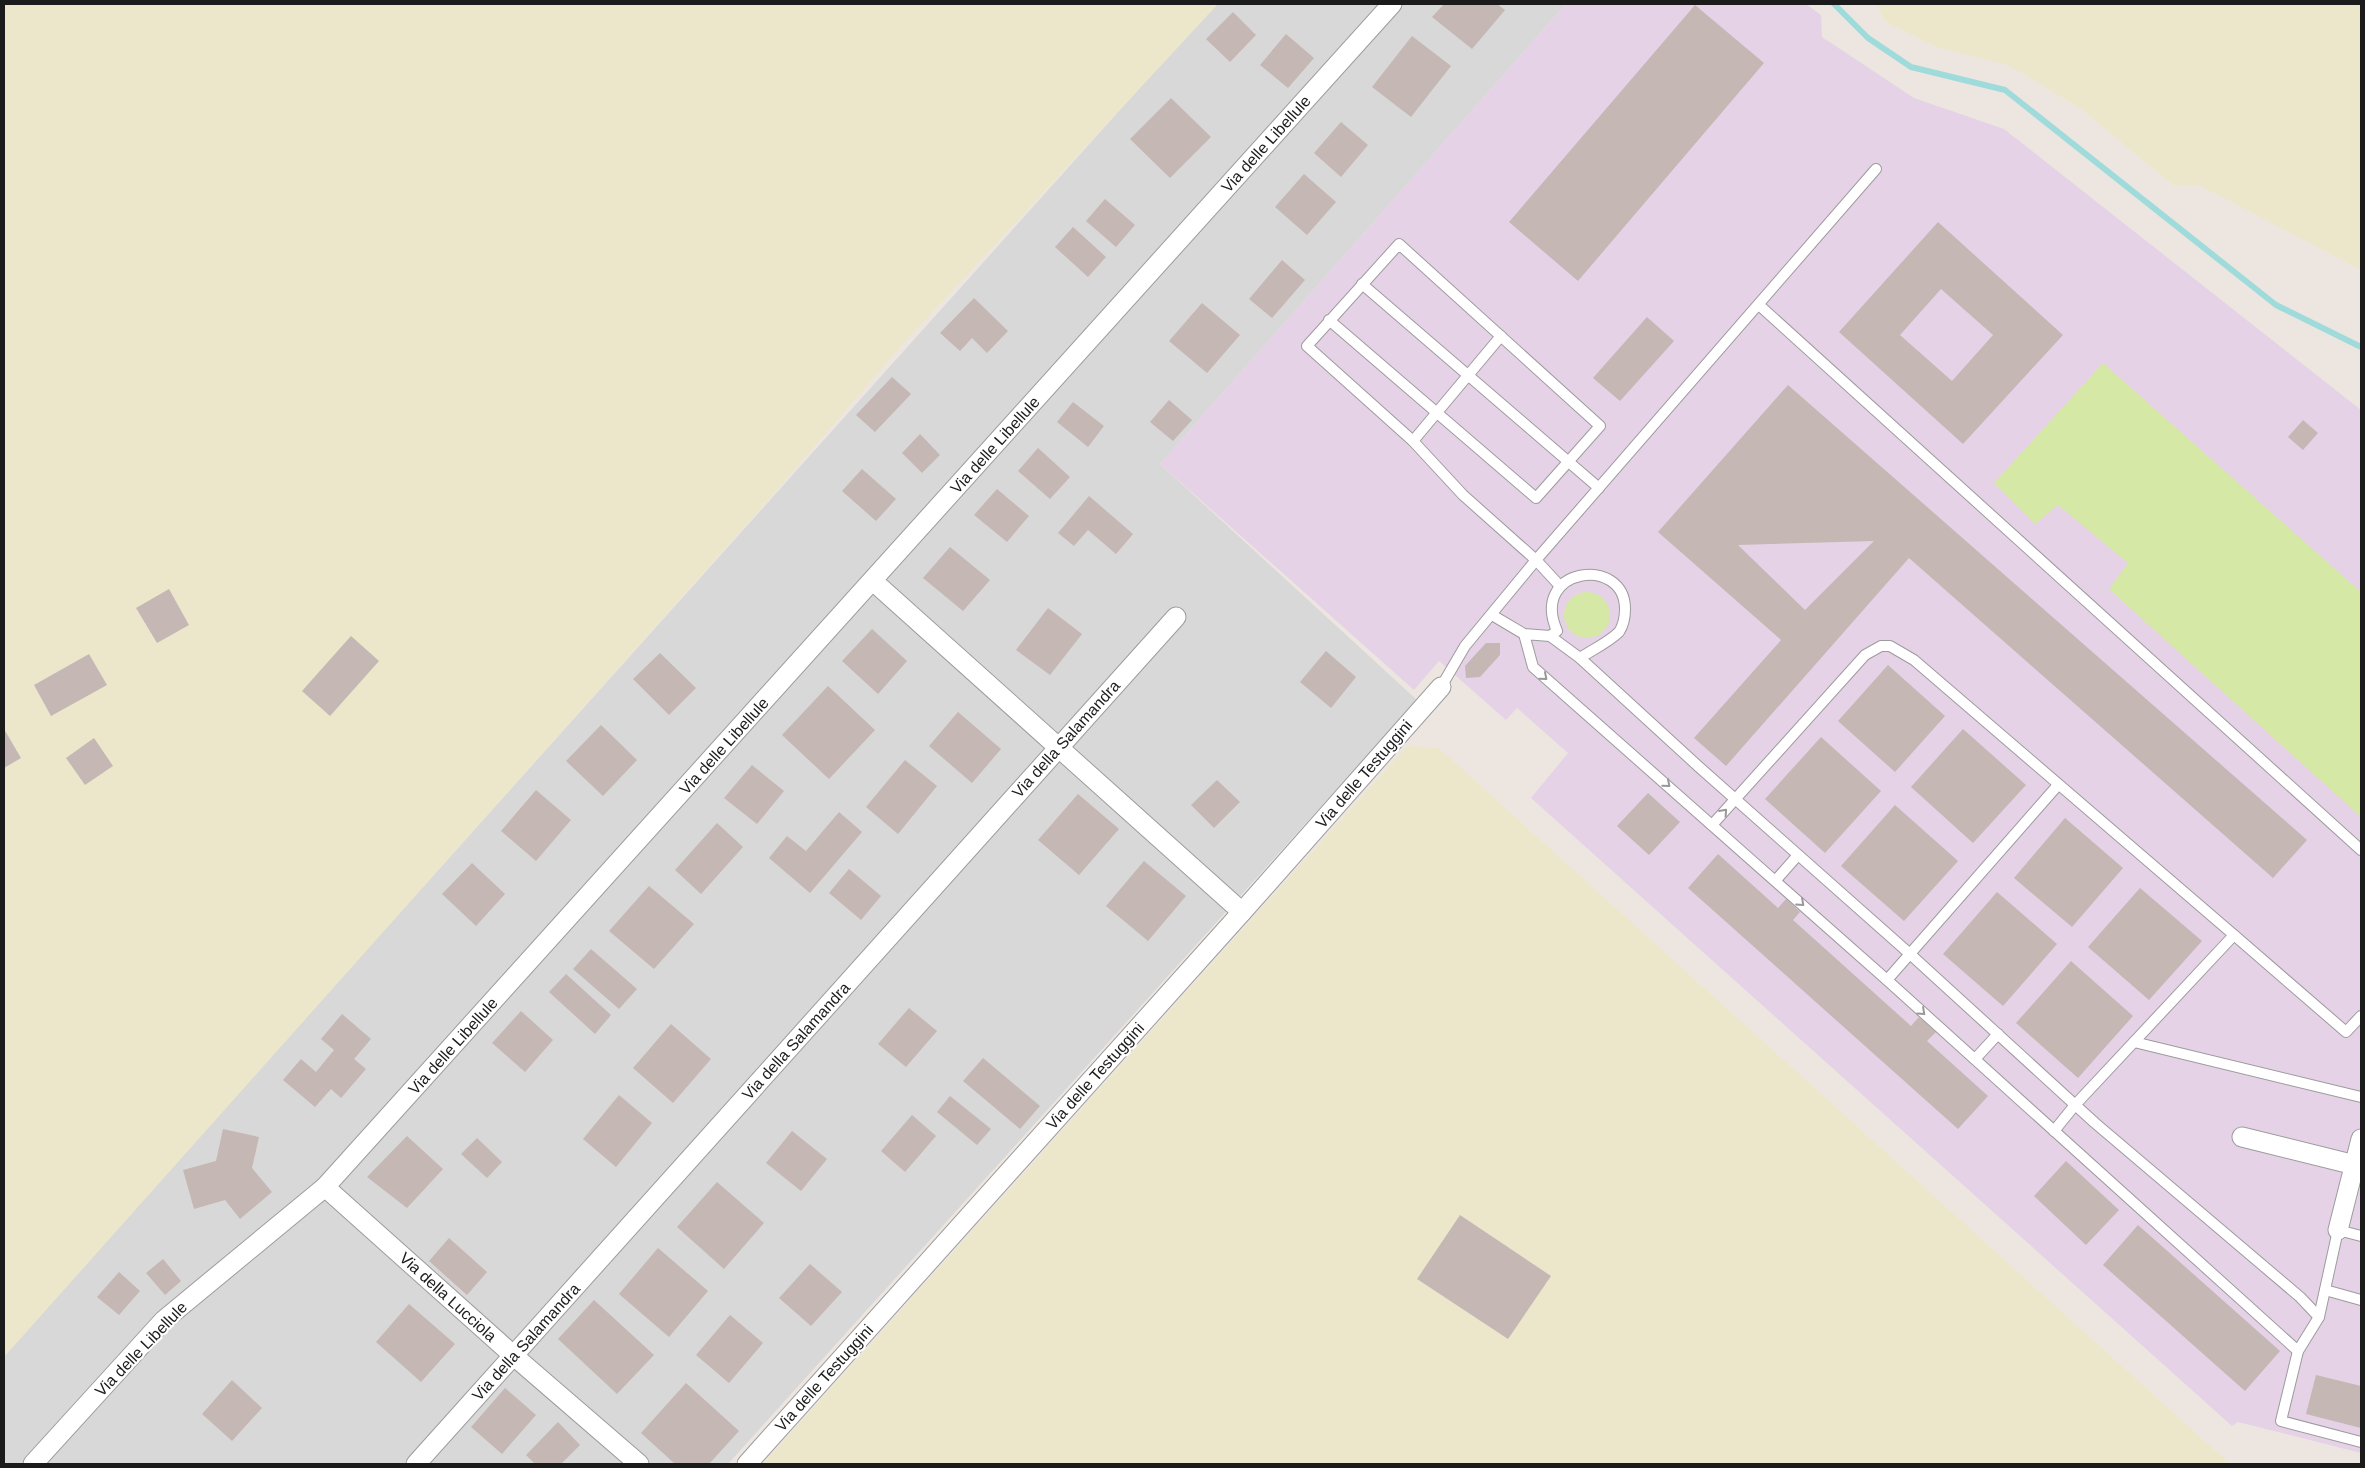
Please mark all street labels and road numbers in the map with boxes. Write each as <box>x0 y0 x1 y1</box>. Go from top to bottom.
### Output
street label: Via delle Libellule <box>1218 92 1314 196</box>
street label: Via delle Libellule <box>947 393 1043 497</box>
street label: Via della Salamandra <box>1009 677 1123 801</box>
street label: Via delle Libellule <box>676 694 772 798</box>
street label: Via delle Testuggini <box>1313 717 1415 831</box>
street label: Via della Salamandra <box>739 979 853 1103</box>
street label: Via delle Libellule <box>405 994 501 1098</box>
street label: Via delle Testuggini <box>1043 1019 1147 1133</box>
street label: Via della Lucciola <box>396 1249 500 1345</box>
street label: Via della Salamandra <box>469 1280 583 1404</box>
street label: Via delle Libellule <box>92 1298 190 1400</box>
street label: Via delle Testuggini <box>772 1321 876 1435</box>

